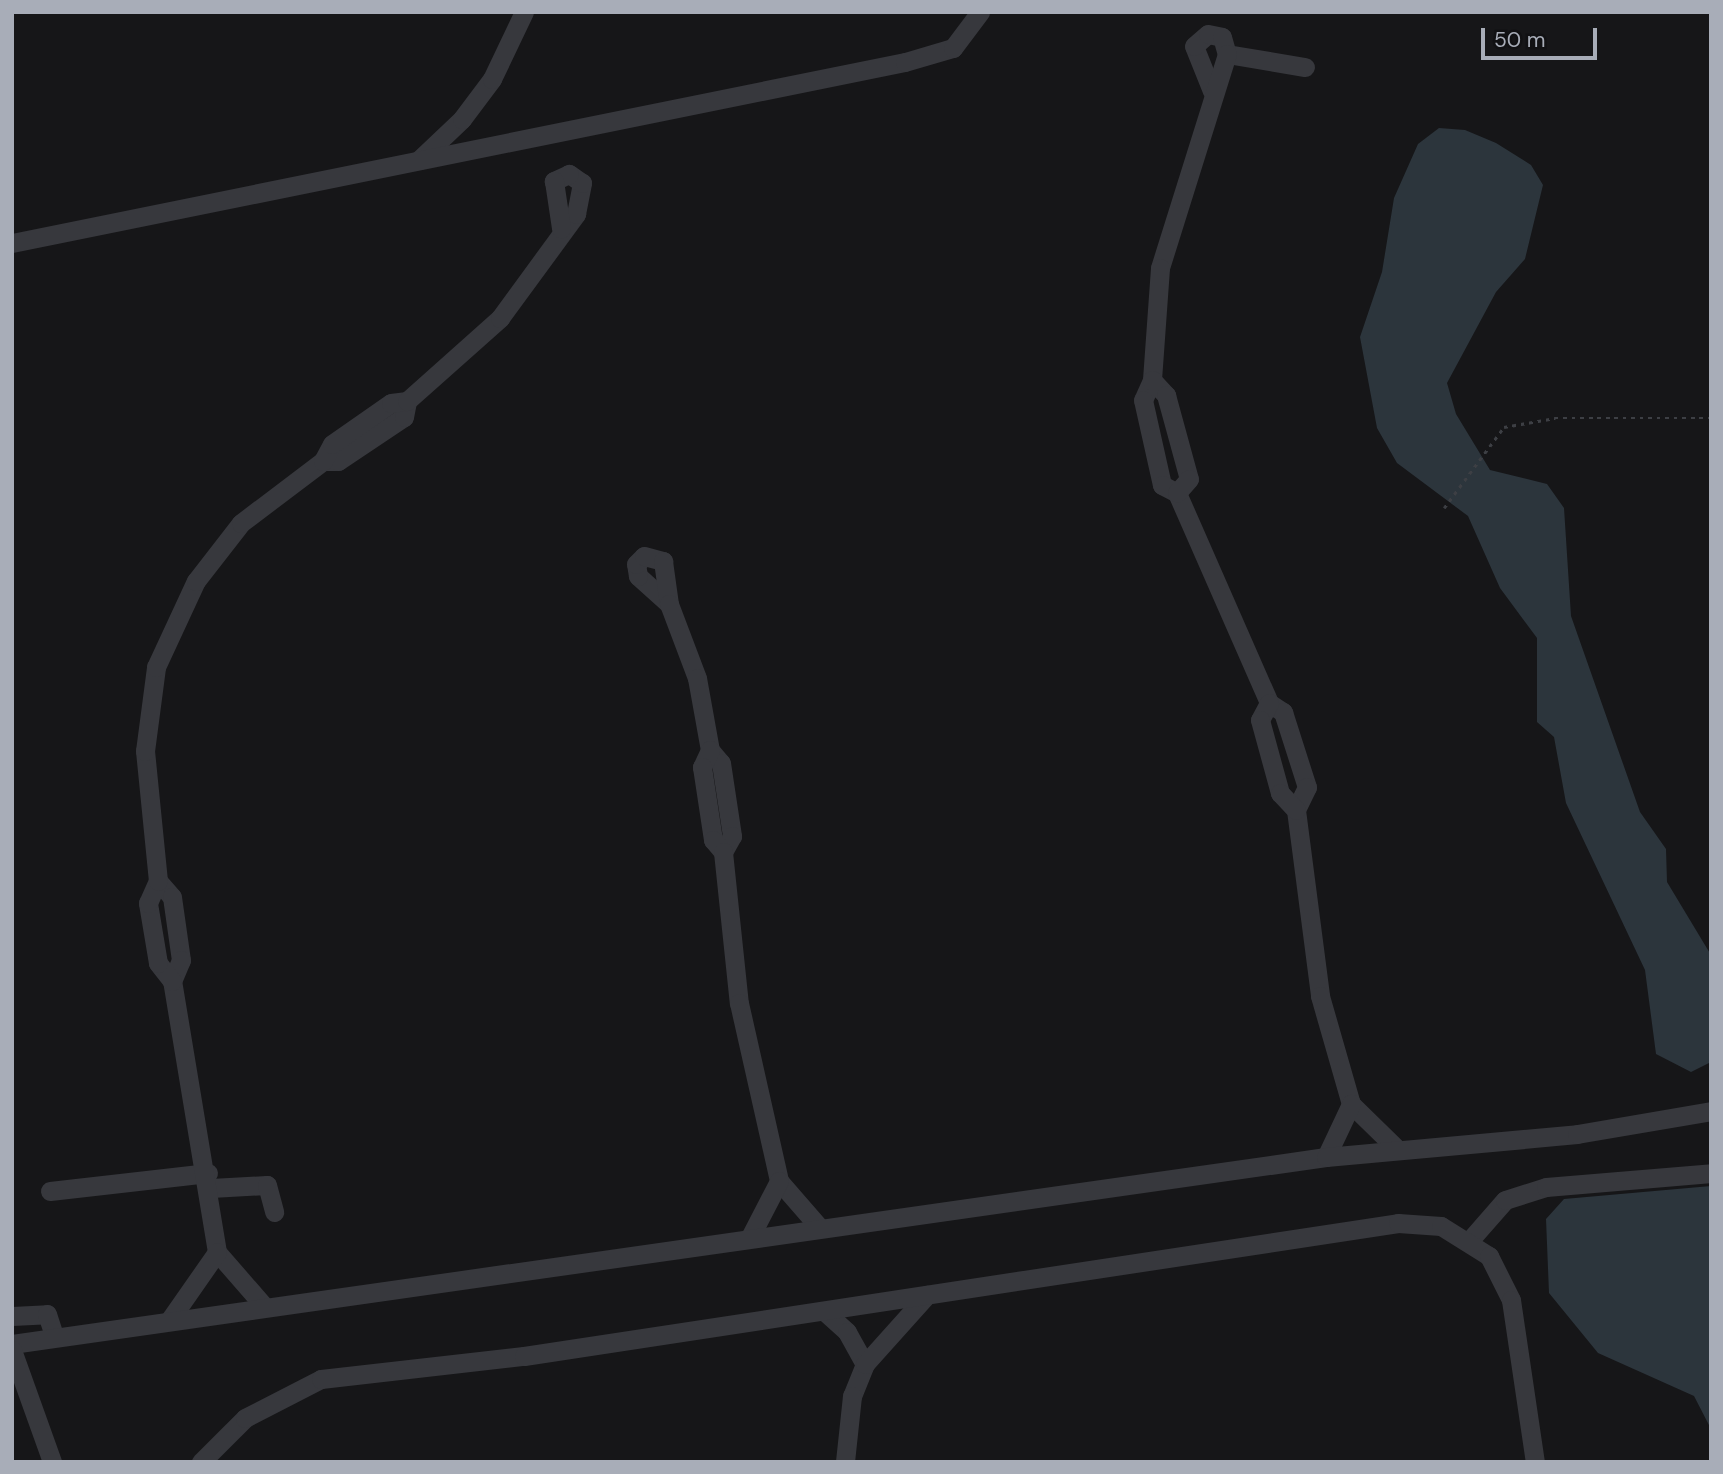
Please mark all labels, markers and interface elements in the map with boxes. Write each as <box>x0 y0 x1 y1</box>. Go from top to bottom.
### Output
scale bar <box>1485 14 1600 58</box>
text: 50 m <box>1494 26 1545 54</box>

